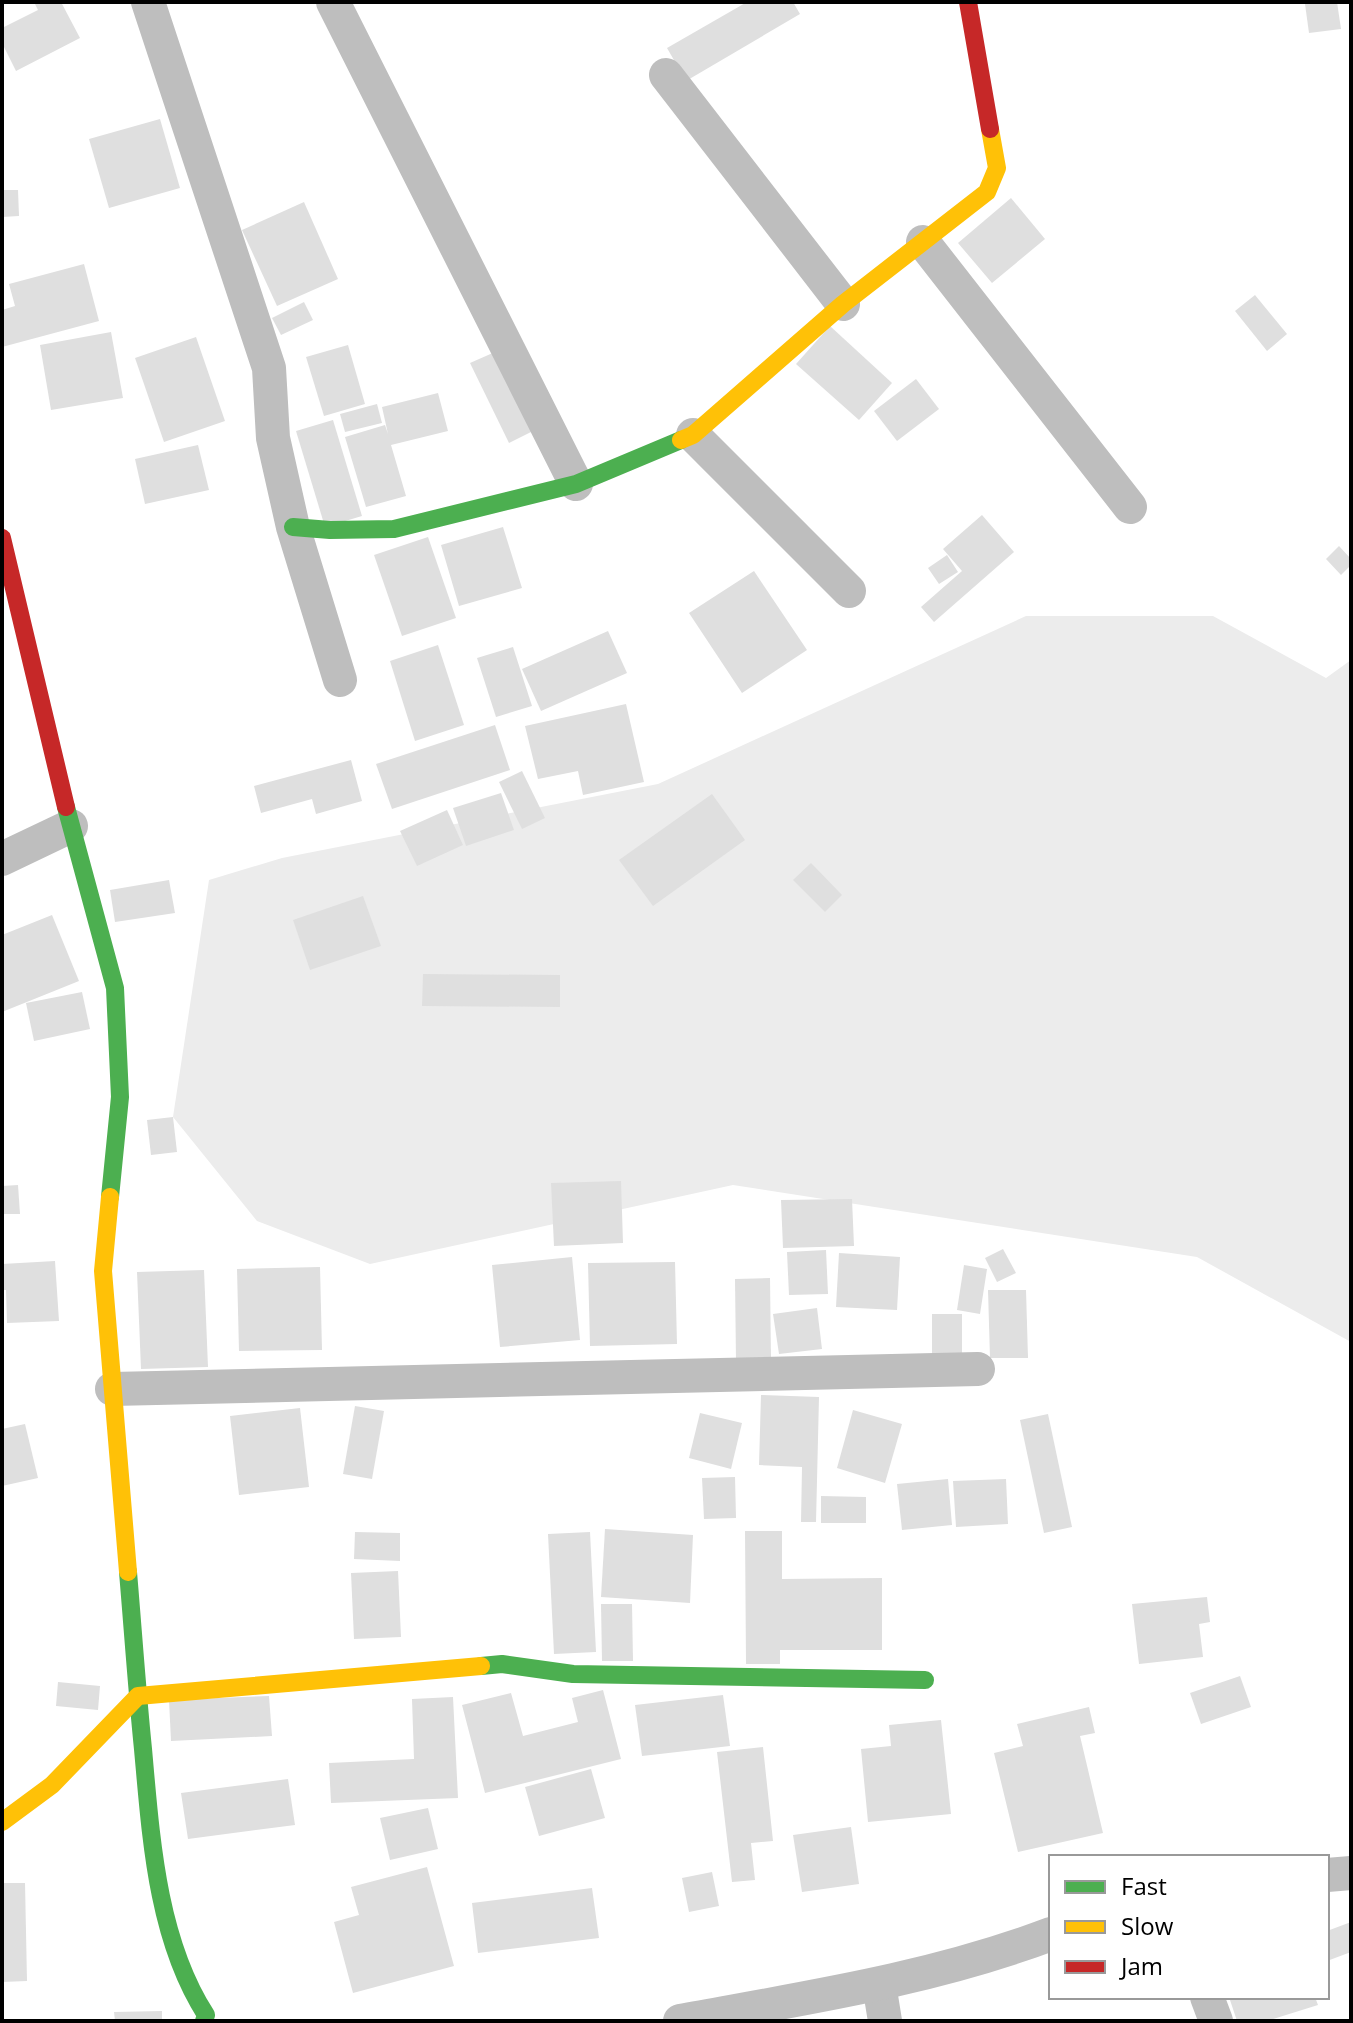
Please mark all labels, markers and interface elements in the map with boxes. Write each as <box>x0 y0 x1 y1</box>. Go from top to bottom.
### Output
legend <box>1049 1855 1329 1999</box>
text: Fast <box>1121 1869 1167 1902</box>
text: Slow <box>1121 1909 1174 1942</box>
text: Jam <box>1119 1949 1163 1982</box>

